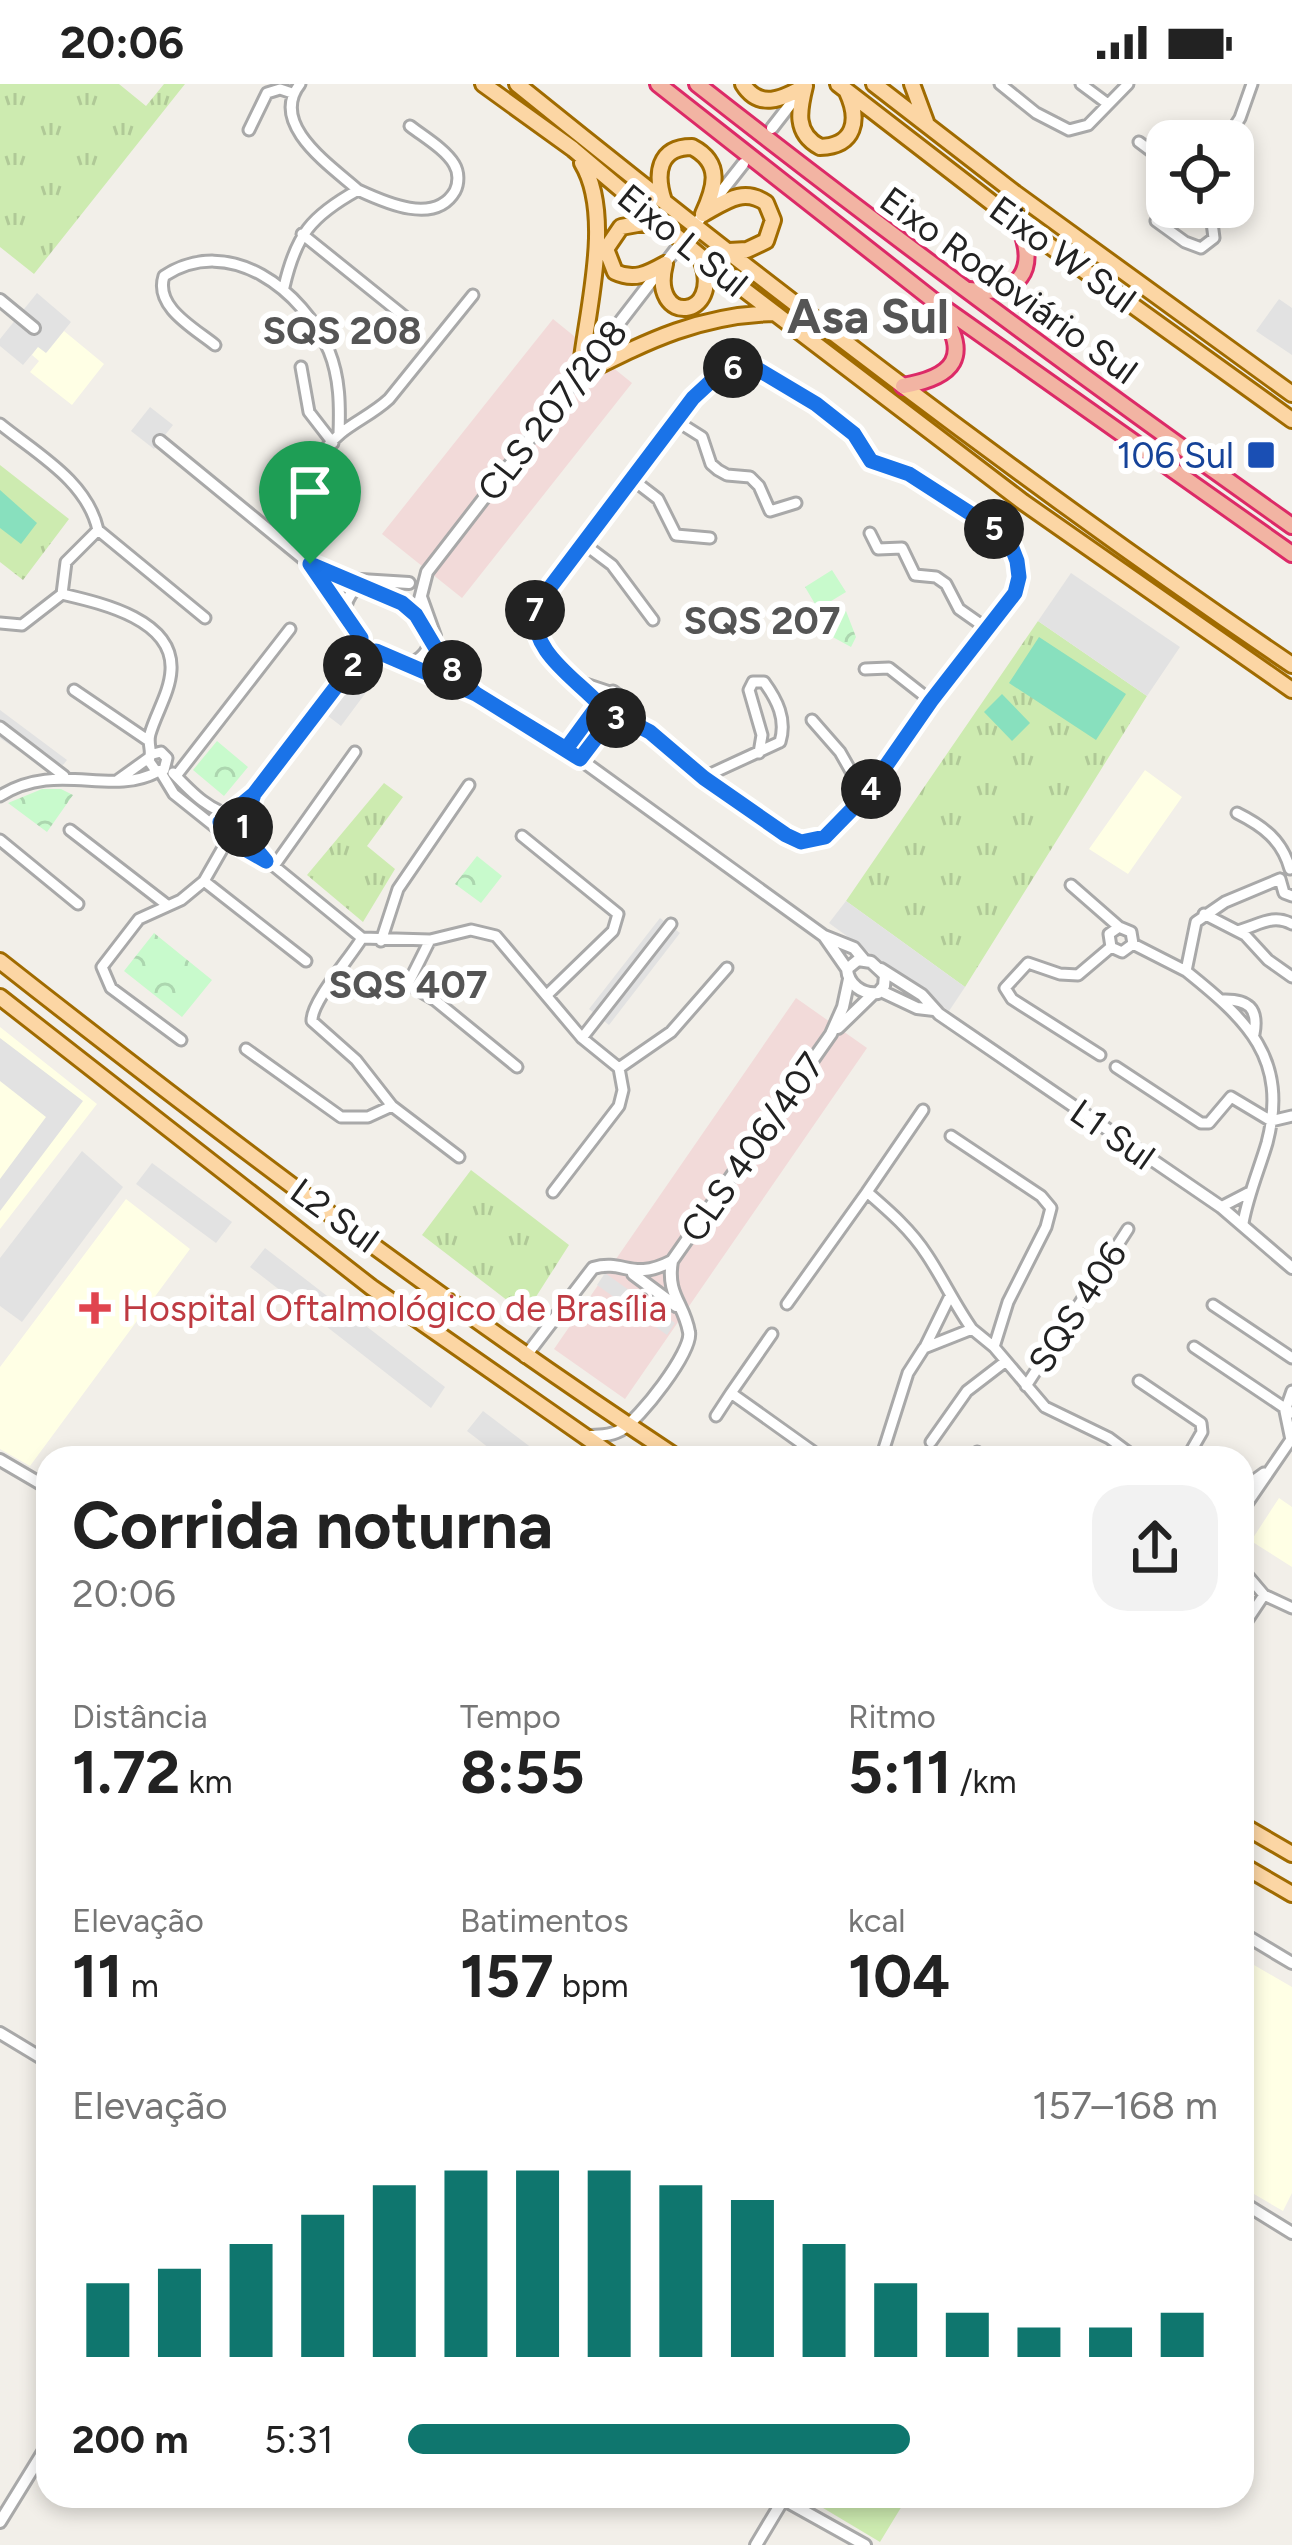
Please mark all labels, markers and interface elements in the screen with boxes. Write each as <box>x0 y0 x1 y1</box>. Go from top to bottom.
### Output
text: 20:06 <box>60 15 184 69</box>
map controls <box>1146 120 1254 228</box>
button: locate <box>1146 120 1254 228</box>
street label: Eixo L Sul <box>609 175 756 306</box>
street label: Eixo Rodoviário Sul <box>872 178 1146 393</box>
street label: Eixo W Sul <box>981 187 1144 322</box>
district label: Asa Sul <box>787 287 949 345</box>
district label: SQS 208 <box>262 307 422 354</box>
street label: CLS 207/208 <box>468 311 636 509</box>
pin: 6 <box>703 338 763 398</box>
text: 6 <box>723 348 743 387</box>
place label: 106 Sul <box>1117 434 1234 477</box>
marker: 106 Sul <box>1245 439 1277 471</box>
pin <box>259 441 361 564</box>
icon: arrive <box>277 459 343 525</box>
pin: 5 <box>964 499 1024 559</box>
text: 5 <box>984 509 1004 548</box>
pin: 7 <box>505 580 565 640</box>
text: 7 <box>526 590 544 629</box>
district label: SQS 207 <box>684 597 840 644</box>
pin: 2 <box>323 635 383 695</box>
pin: 8 <box>422 640 482 700</box>
text: 2 <box>343 645 363 684</box>
text: 8 <box>442 650 462 689</box>
pin: 3 <box>586 688 646 748</box>
text: 3 <box>607 698 625 737</box>
pin: 4 <box>841 759 901 819</box>
text: 4 <box>861 769 881 808</box>
pin: 1 <box>213 797 273 857</box>
text: 1 <box>236 807 250 846</box>
district label: SQS 407 <box>328 961 488 1008</box>
street label: CLS 406/407 <box>672 1045 833 1250</box>
street label: L1 Sul <box>1062 1090 1163 1179</box>
street label: L2 Sul <box>282 1169 387 1262</box>
street label: SQS 406 <box>1019 1234 1135 1381</box>
place label: Hospital Oftalmológico de Brasília <box>122 1287 667 1330</box>
marker: Hospital Oftalmológico de Brasília <box>79 1292 111 1324</box>
text: Corrida noturna <box>72 1485 553 1565</box>
button: share <box>1092 1485 1218 1611</box>
text: 20:06 <box>72 1570 176 1617</box>
text: Distância <box>72 1697 208 1736</box>
text: Tempo <box>460 1697 561 1736</box>
text: Ritmo <box>848 1697 936 1736</box>
text: 1.72 <box>72 1736 180 1808</box>
text: 8:55 <box>460 1736 585 1808</box>
text: 5:11 <box>848 1736 952 1808</box>
text: km <box>180 1762 233 1801</box>
text: /km <box>952 1762 1017 1801</box>
text: Elevação <box>72 1901 204 1940</box>
text: Batimentos <box>460 1901 629 1940</box>
text: kcal <box>848 1901 906 1940</box>
text: 11 <box>72 1940 123 2012</box>
text: 157 <box>460 1940 554 2012</box>
text: 104 <box>848 1940 950 2012</box>
text: m <box>123 1966 159 2005</box>
text: bpm <box>554 1966 629 2005</box>
text: Elevação <box>72 2082 228 2129</box>
text: 157–168 m <box>1032 2082 1218 2129</box>
text: 200 m <box>72 2416 188 2463</box>
text: 5:31 <box>264 2416 334 2463</box>

